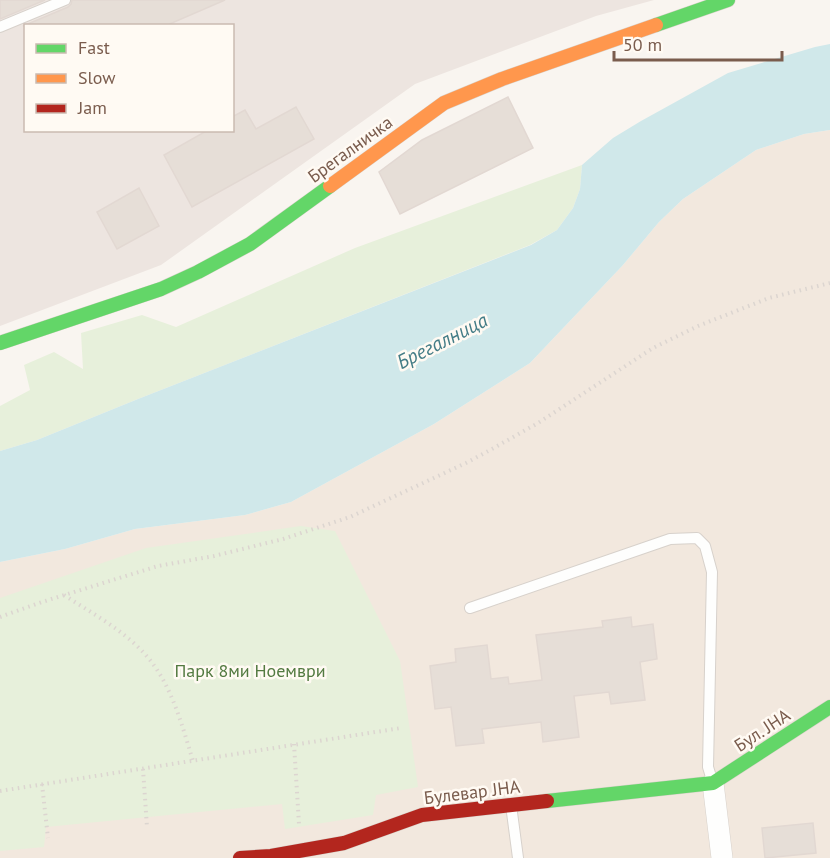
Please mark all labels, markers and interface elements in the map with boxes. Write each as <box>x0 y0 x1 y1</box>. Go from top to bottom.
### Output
legend <box>24 24 234 132</box>
scale bar <box>614 24 782 62</box>
text: 50 m <box>623 33 662 56</box>
text: Fast <box>78 36 110 59</box>
text: Slow <box>78 66 116 89</box>
text: Jam <box>77 96 107 119</box>
street label: Брегалничка <box>303 111 397 187</box>
water label: Брегалница <box>392 307 492 375</box>
park label: Парк 8ми Ноември <box>174 659 326 682</box>
street label: Бул. ЈНА <box>730 703 795 757</box>
street label: Булевар ЈНА <box>423 775 522 809</box>

